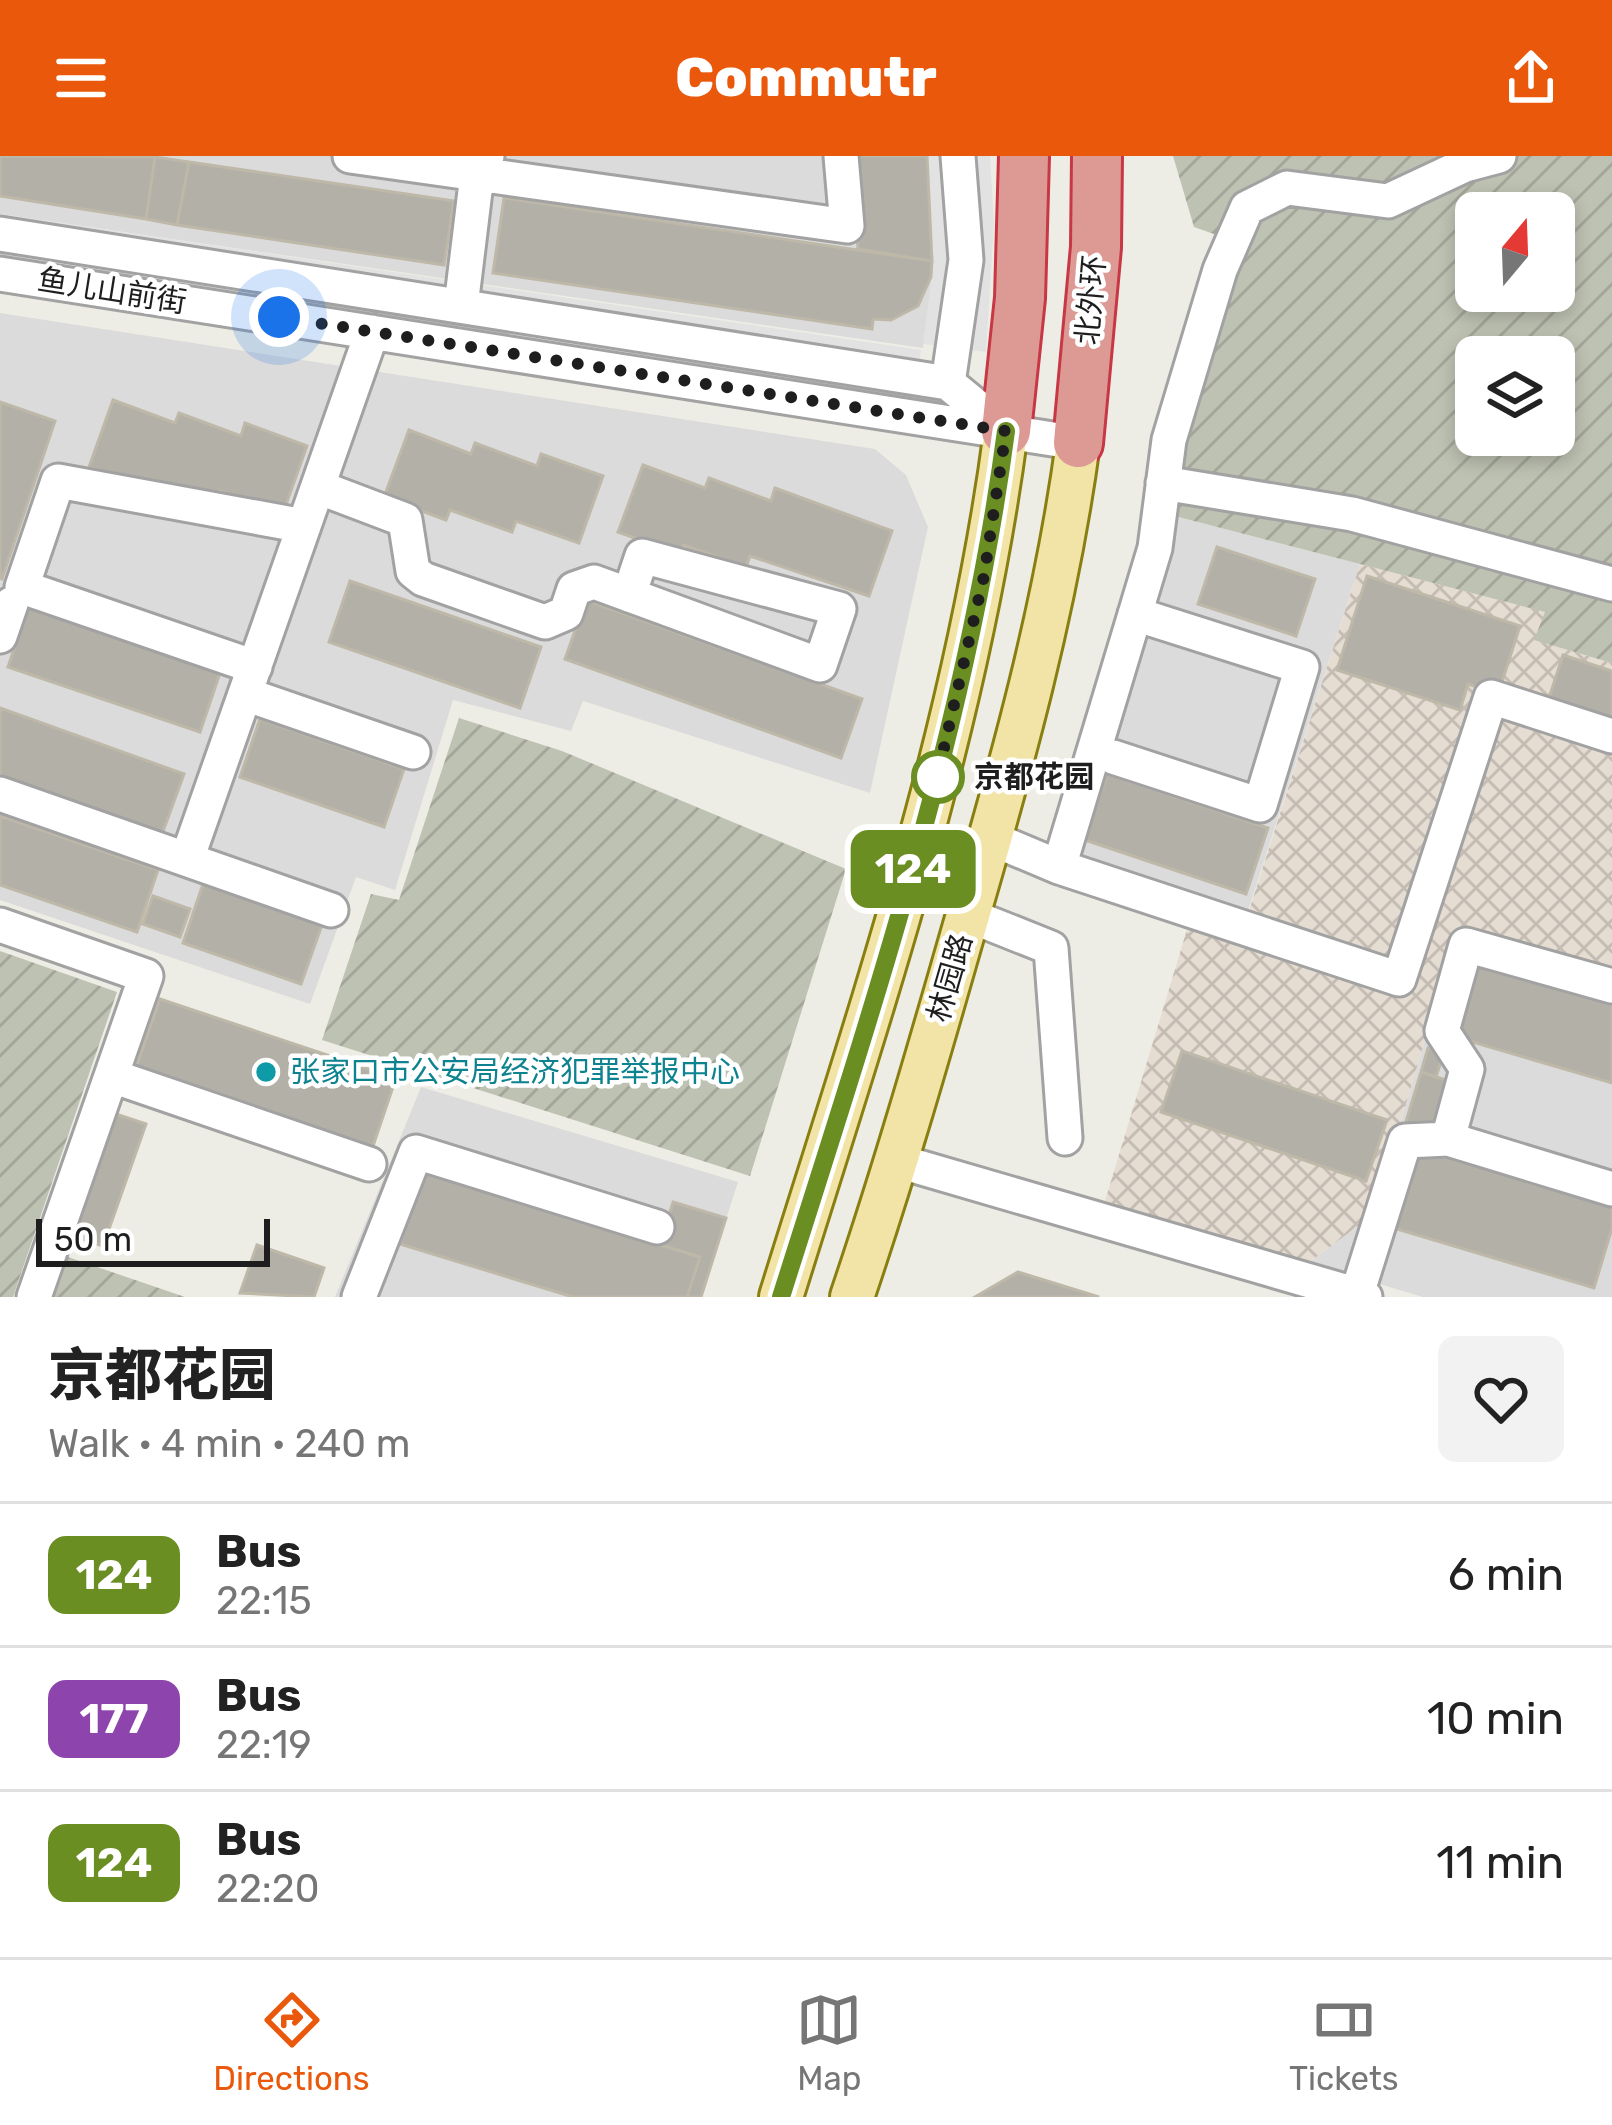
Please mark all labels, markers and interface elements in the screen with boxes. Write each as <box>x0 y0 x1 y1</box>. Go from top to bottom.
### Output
icon: menu <box>48 45 114 111</box>
icon: share <box>1498 45 1564 111</box>
text: Commutr <box>675 46 937 110</box>
north arrow <box>1455 192 1575 312</box>
map controls <box>1455 192 1575 456</box>
street label: 北外环 <box>1069 254 1113 346</box>
street label: 鱼儿山前街 <box>35 261 189 321</box>
your location <box>249 287 309 347</box>
button: layers <box>1455 336 1575 456</box>
marker: 京都花园 <box>913 752 963 802</box>
place label: 京都花园 <box>974 759 1094 795</box>
line badge: 124 <box>844 830 982 908</box>
text: 124 <box>875 844 951 894</box>
street label: 林园路 <box>920 930 980 1026</box>
place label: 张家口市公安局经济犯罪举报中心 <box>290 1054 740 1090</box>
marker: 张家口市公安局经济犯罪举报中心 <box>253 1059 279 1085</box>
scale bar <box>36 1213 270 1266</box>
text: 50 m <box>54 1220 132 1259</box>
button: heart <box>1438 1336 1564 1462</box>
text: 京都花园 <box>48 1342 276 1409</box>
text: Walk · 4 min · 240 m <box>48 1421 410 1467</box>
text: Bus <box>216 1525 301 1578</box>
text: 6 min <box>1448 1548 1564 1601</box>
text: 124 <box>76 1550 152 1600</box>
text: 22:15 <box>216 1578 312 1624</box>
text: Bus <box>216 1669 301 1722</box>
text: 10 min <box>1427 1692 1564 1745</box>
text: 177 <box>79 1694 149 1744</box>
text: 22:19 <box>216 1722 312 1768</box>
text: Bus <box>216 1813 301 1866</box>
text: 11 min <box>1436 1836 1564 1889</box>
text: 124 <box>76 1838 152 1888</box>
text: 22:20 <box>216 1866 319 1912</box>
tab: Directions <box>213 1987 370 2098</box>
tab: Map <box>796 1987 862 2098</box>
tab: Tickets <box>1289 1987 1399 2098</box>

